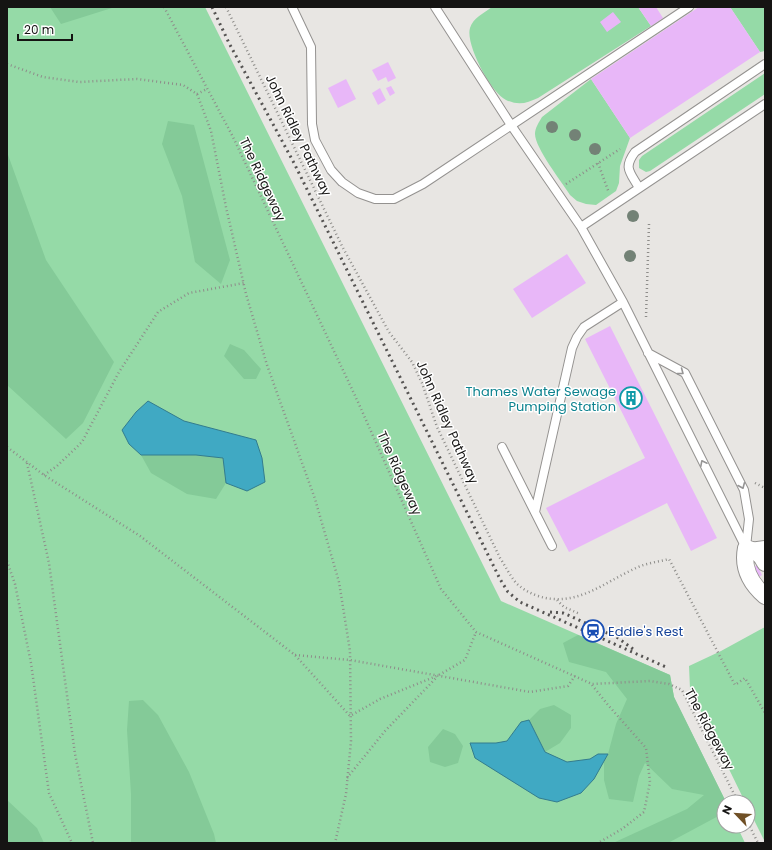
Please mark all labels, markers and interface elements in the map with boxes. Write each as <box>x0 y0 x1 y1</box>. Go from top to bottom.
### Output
scale bar <box>18 16 72 42</box>
text: 20 m <box>24 21 54 38</box>
street label: John Ridley Pathway <box>261 71 337 200</box>
street label: The Ridgeway <box>235 134 291 225</box>
street label: John Ridley Pathway <box>412 357 484 488</box>
one-way arrow <box>677 367 684 374</box>
place label: Thames Water Sewage Pumping Station <box>466 382 616 416</box>
building icon: Thames Water Sewage Pumping Station <box>618 385 644 411</box>
street label: The Ridgeway <box>372 428 427 519</box>
one-way arrow <box>700 460 708 467</box>
one-way arrow <box>737 482 745 489</box>
station icon: Eddie's Rest <box>580 618 606 644</box>
place label: Eddie's Rest <box>608 622 684 641</box>
street label: The Ridgeway <box>680 685 739 774</box>
north arrow <box>716 794 756 834</box>
text: N <box>718 803 736 817</box>

